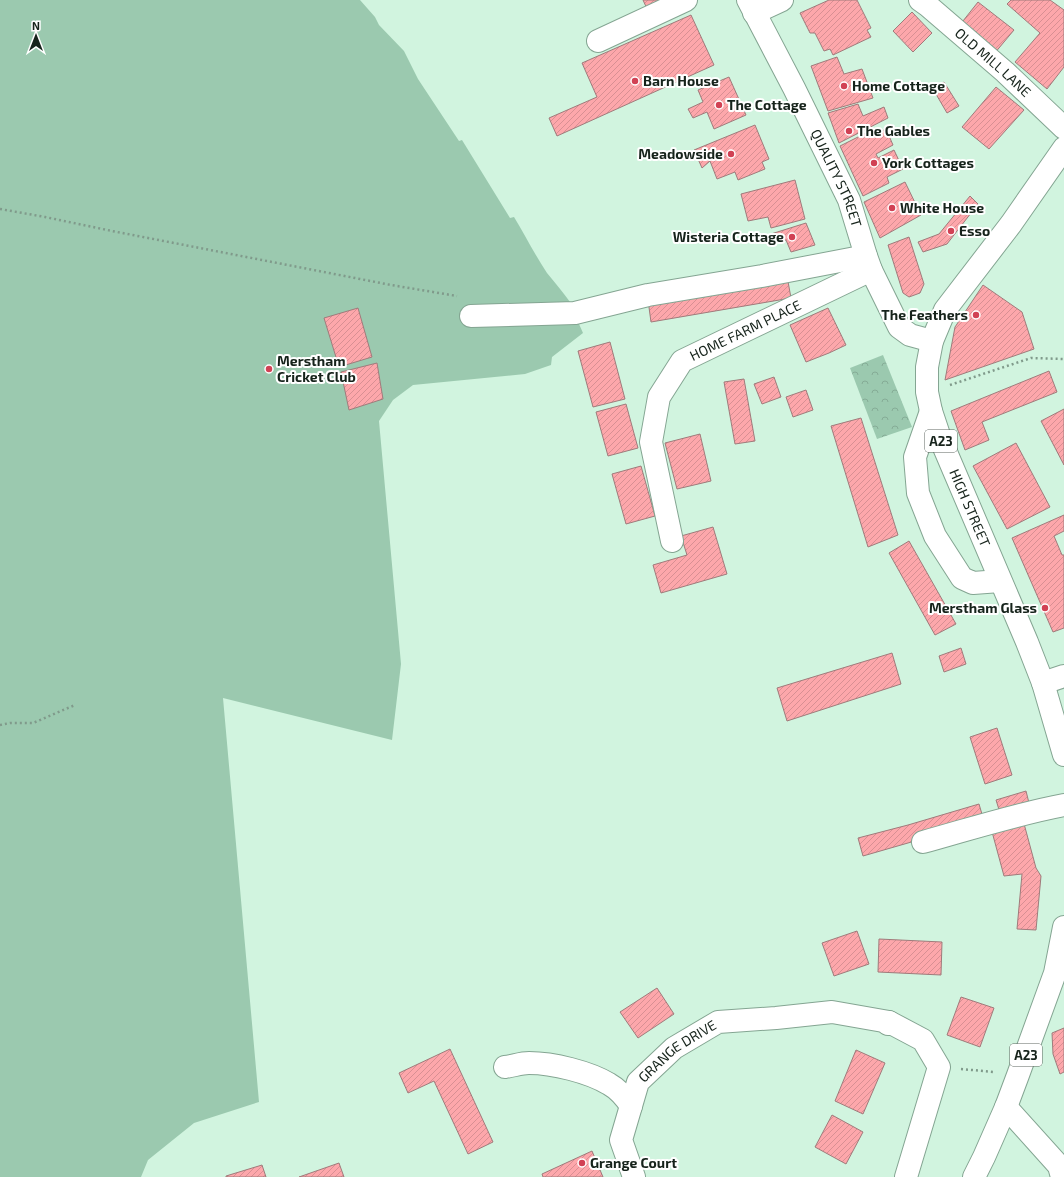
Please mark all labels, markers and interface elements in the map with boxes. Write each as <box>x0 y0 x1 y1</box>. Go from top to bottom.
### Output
north arrow <box>16 16 56 56</box>
text: N <box>32 19 40 32</box>
street label: OLD MILL LANE <box>952 24 1035 100</box>
place label: Barn House <box>643 72 719 89</box>
marker: Barn House <box>630 76 640 86</box>
place label: Home Cottage <box>852 77 945 94</box>
marker: Home Cottage <box>839 81 849 91</box>
place label: The Cottage <box>727 96 807 113</box>
marker: The Cottage <box>714 100 724 110</box>
place label: The Gables <box>857 122 930 139</box>
street label: QUALITY STREET <box>807 126 866 229</box>
marker: The Gables <box>844 126 854 136</box>
place label: Meadowside <box>638 145 723 162</box>
marker: Meadowside <box>726 149 736 159</box>
place label: York Cottages <box>882 154 974 171</box>
marker: York Cottages <box>869 158 879 168</box>
place label: White House <box>900 199 984 216</box>
marker: White House <box>887 203 897 213</box>
place label: Esso <box>959 222 990 239</box>
marker: Esso <box>946 226 956 236</box>
place label: Wisteria Cottage <box>673 228 784 245</box>
marker: Wisteria Cottage <box>787 232 797 242</box>
street label: HOME FARM PLACE <box>687 296 804 364</box>
place label: The Feathers <box>881 306 968 323</box>
marker: The Feathers <box>971 310 981 320</box>
place label: Merstham Cricket Club <box>277 352 356 385</box>
marker: Merstham Cricket Club <box>264 364 274 374</box>
road number: A23 <box>925 430 957 452</box>
street label: HIGH STREET <box>946 466 994 549</box>
place label: Merstham Glass <box>929 599 1037 616</box>
marker: Merstham Glass <box>1040 603 1050 613</box>
street label: GRANGE DRIVE <box>634 1016 719 1085</box>
road number: A23 <box>1010 1044 1042 1066</box>
place label: Grange Court <box>590 1154 677 1171</box>
marker: Grange Court <box>577 1158 587 1168</box>

